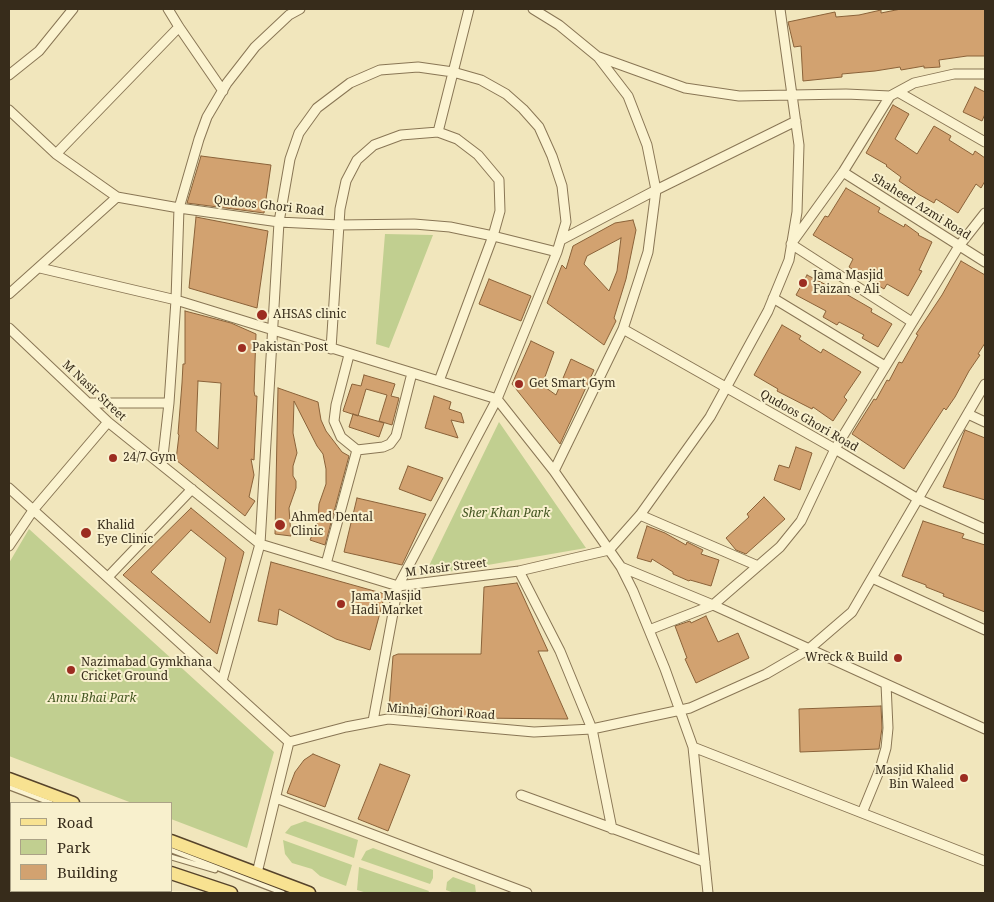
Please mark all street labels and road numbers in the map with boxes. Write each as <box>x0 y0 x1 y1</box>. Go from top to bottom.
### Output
street label: Shaheed Azmi Road <box>869 171 973 243</box>
street label: Qudoos Ghori Road <box>213 193 325 219</box>
street label: M Nasir Street <box>59 358 129 424</box>
street label: Qudoos Ghori Road <box>757 387 861 455</box>
street label: M Nasir Street <box>405 556 487 580</box>
street label: Minhaj Ghori Road <box>386 701 496 723</box>

